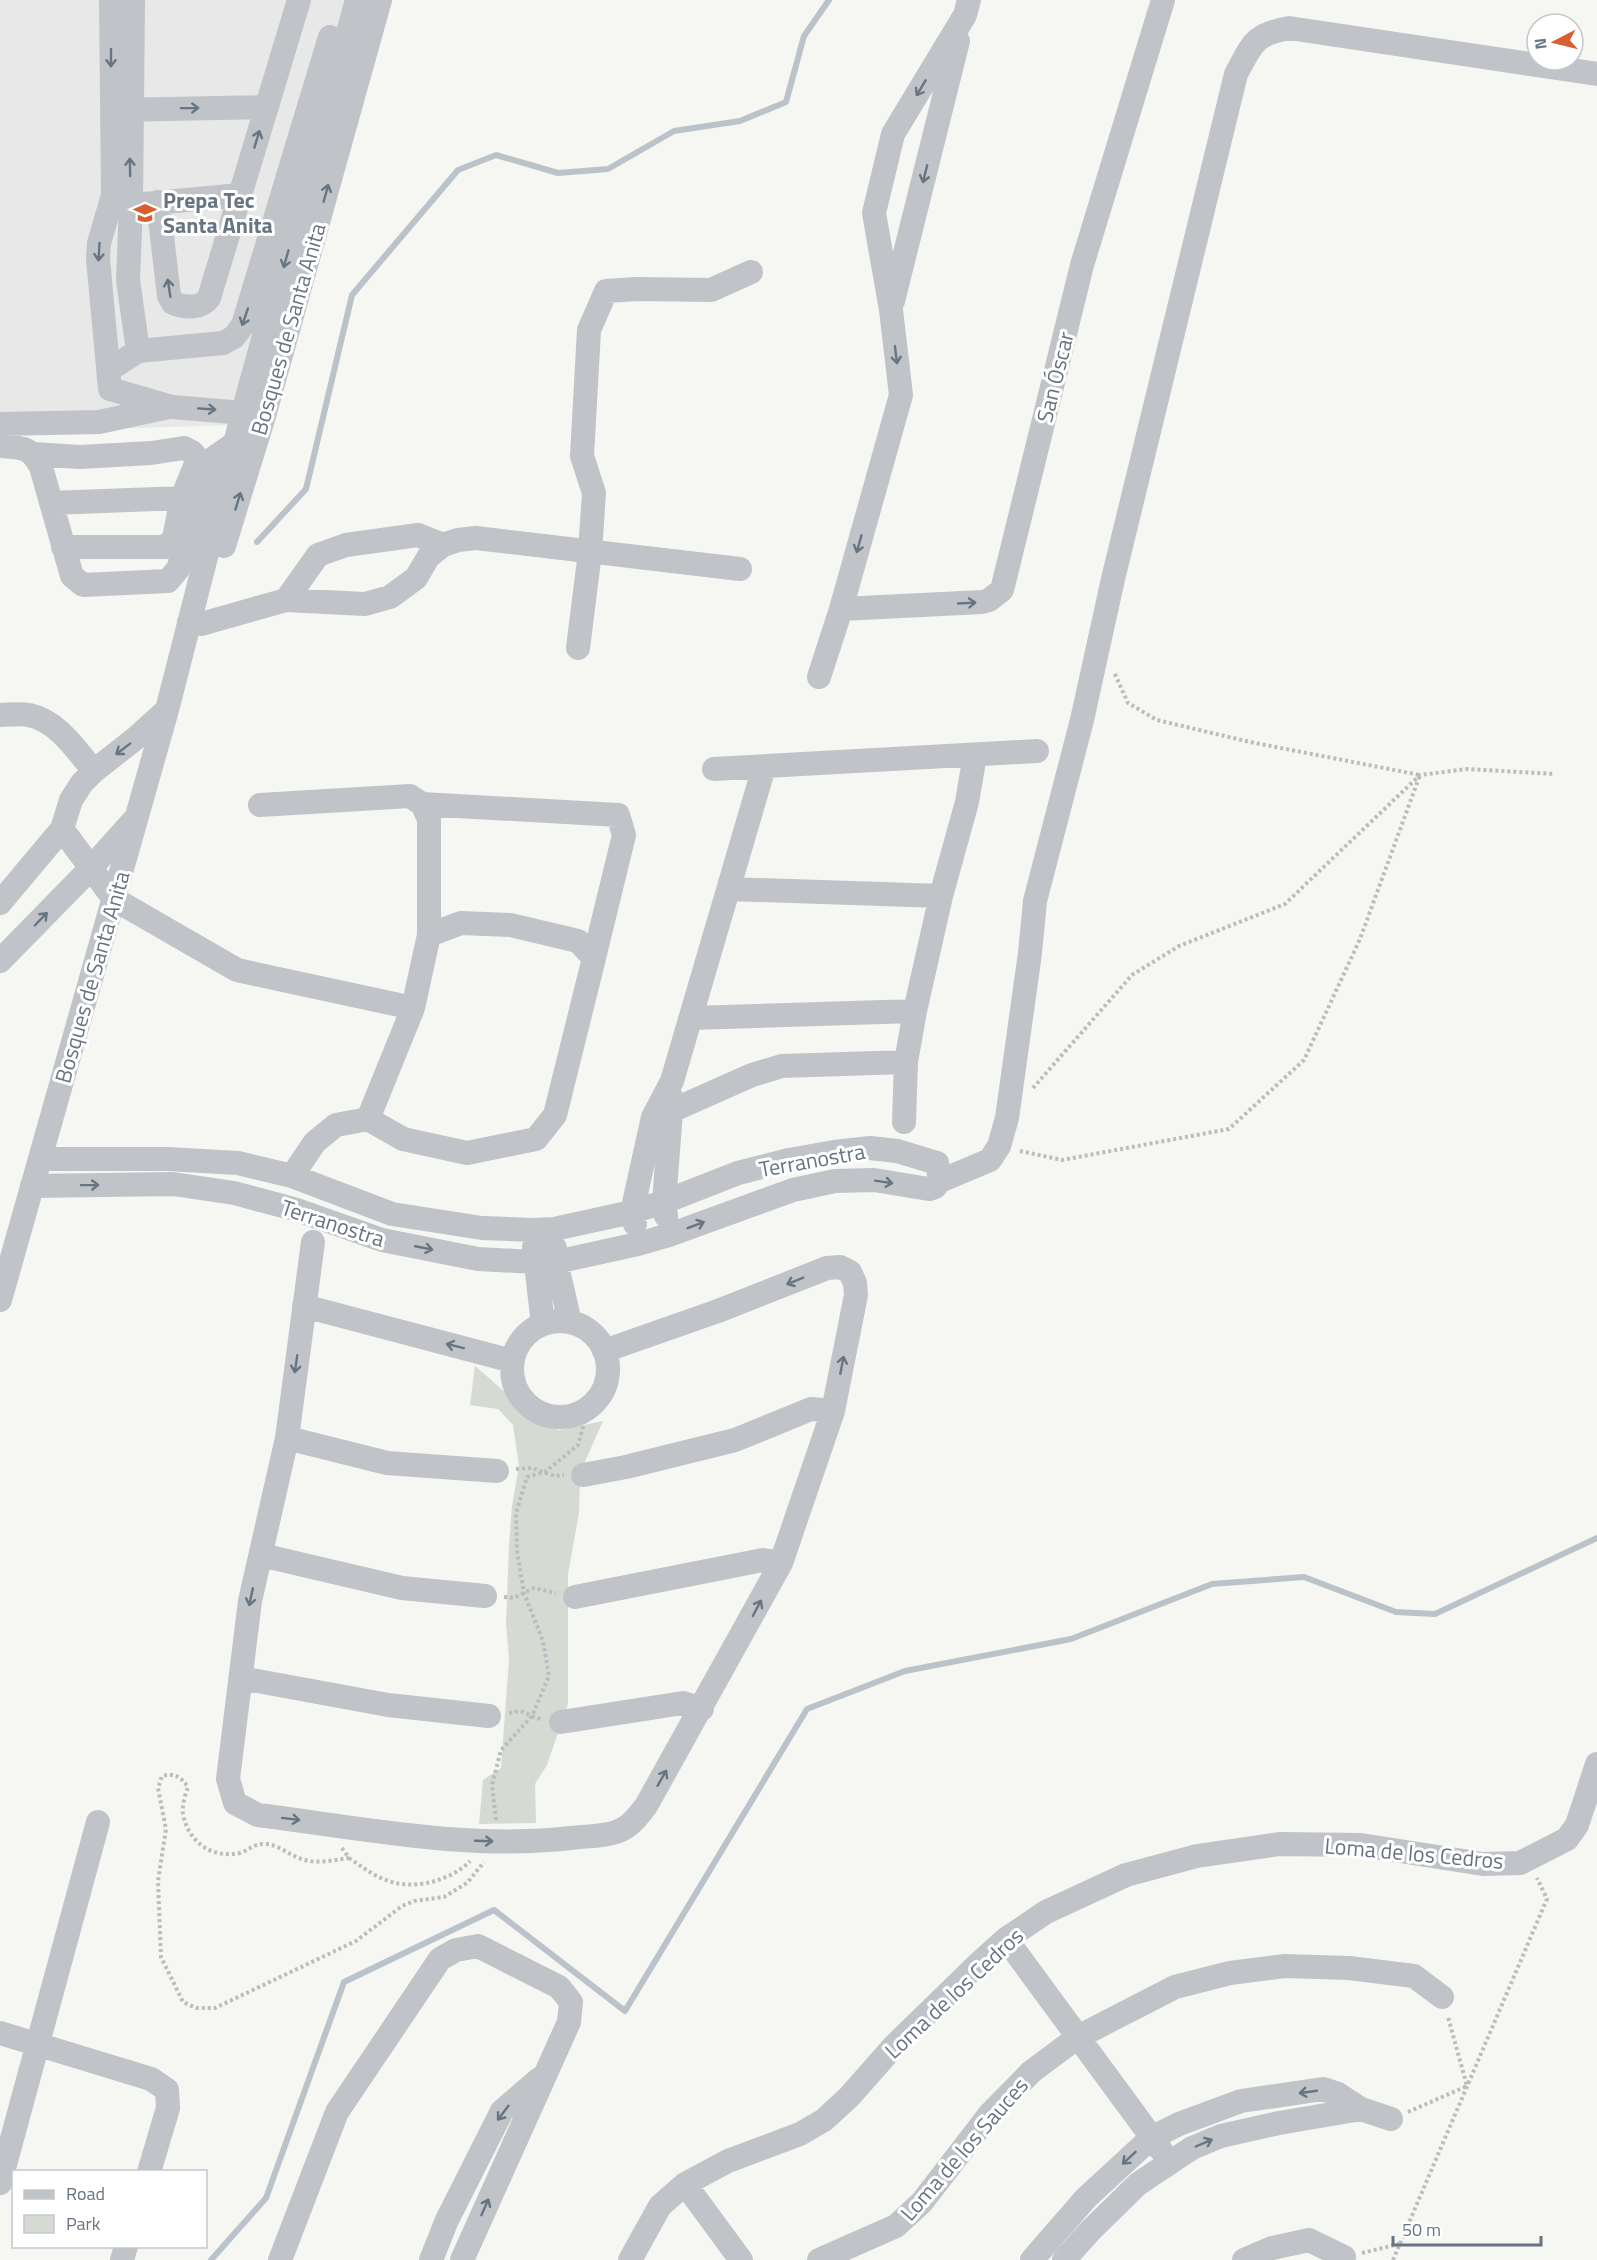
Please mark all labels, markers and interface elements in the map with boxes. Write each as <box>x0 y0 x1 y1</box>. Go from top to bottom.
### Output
north arrow <box>1525 12 1585 72</box>
text: N <box>1528 37 1553 51</box>
one-way arrow <box>105 48 117 68</box>
one-way arrow <box>914 79 926 96</box>
one-way arrow <box>179 102 199 114</box>
one-way arrow <box>252 130 263 149</box>
one-way arrow <box>125 158 136 178</box>
one-way arrow <box>918 164 930 183</box>
place label: Prepa Tec Santa Anita <box>163 183 273 242</box>
one-way arrow <box>321 183 333 202</box>
school or university icon: Prepa Tec Santa Anita <box>132 200 158 226</box>
street label: Bosques de Santa Anita <box>241 219 335 439</box>
one-way arrow <box>93 241 104 261</box>
one-way arrow <box>280 249 291 268</box>
one-way arrow <box>163 279 174 298</box>
one-way arrow <box>238 307 249 326</box>
street label: San Óscar <box>1027 328 1083 426</box>
one-way arrow <box>891 344 902 364</box>
one-way arrow <box>196 404 216 415</box>
one-way arrow <box>233 492 244 511</box>
one-way arrow <box>853 534 864 553</box>
one-way arrow <box>957 597 977 608</box>
one-way arrow <box>115 742 131 755</box>
street label: Bosques de Santa Anita <box>45 867 139 1087</box>
one-way arrow <box>34 912 48 927</box>
street label: Terranostra <box>756 1134 868 1186</box>
one-way arrow <box>874 1176 894 1187</box>
one-way arrow <box>80 1179 100 1191</box>
street label: Terranostra <box>277 1190 389 1256</box>
one-way arrow <box>687 1219 705 1230</box>
one-way arrow <box>413 1243 433 1254</box>
one-way arrow <box>786 1276 804 1287</box>
one-way arrow <box>446 1340 465 1352</box>
one-way arrow <box>291 1354 302 1374</box>
one-way arrow <box>837 1356 848 1376</box>
one-way arrow <box>245 1587 257 1606</box>
one-way arrow <box>751 1600 763 1617</box>
one-way arrow <box>657 1770 669 1787</box>
one-way arrow <box>280 1814 300 1825</box>
street label: Loma de los Cedros <box>1323 1828 1505 1878</box>
one-way arrow <box>474 1836 494 1847</box>
street label: Loma de los Cedros <box>877 1919 1031 2067</box>
street label: Loma de los Sauces <box>892 2070 1036 2228</box>
one-way arrow <box>1299 2086 1318 2097</box>
one-way arrow <box>497 2105 510 2121</box>
one-way arrow <box>1195 2137 1213 2148</box>
one-way arrow <box>1122 2151 1137 2165</box>
legend <box>12 2170 207 2248</box>
text: Road <box>66 2180 105 2207</box>
one-way arrow <box>480 2198 492 2216</box>
scale bar <box>1393 2209 1542 2247</box>
text: Park <box>66 2210 101 2237</box>
text: 50 m <box>1402 2216 1441 2243</box>

